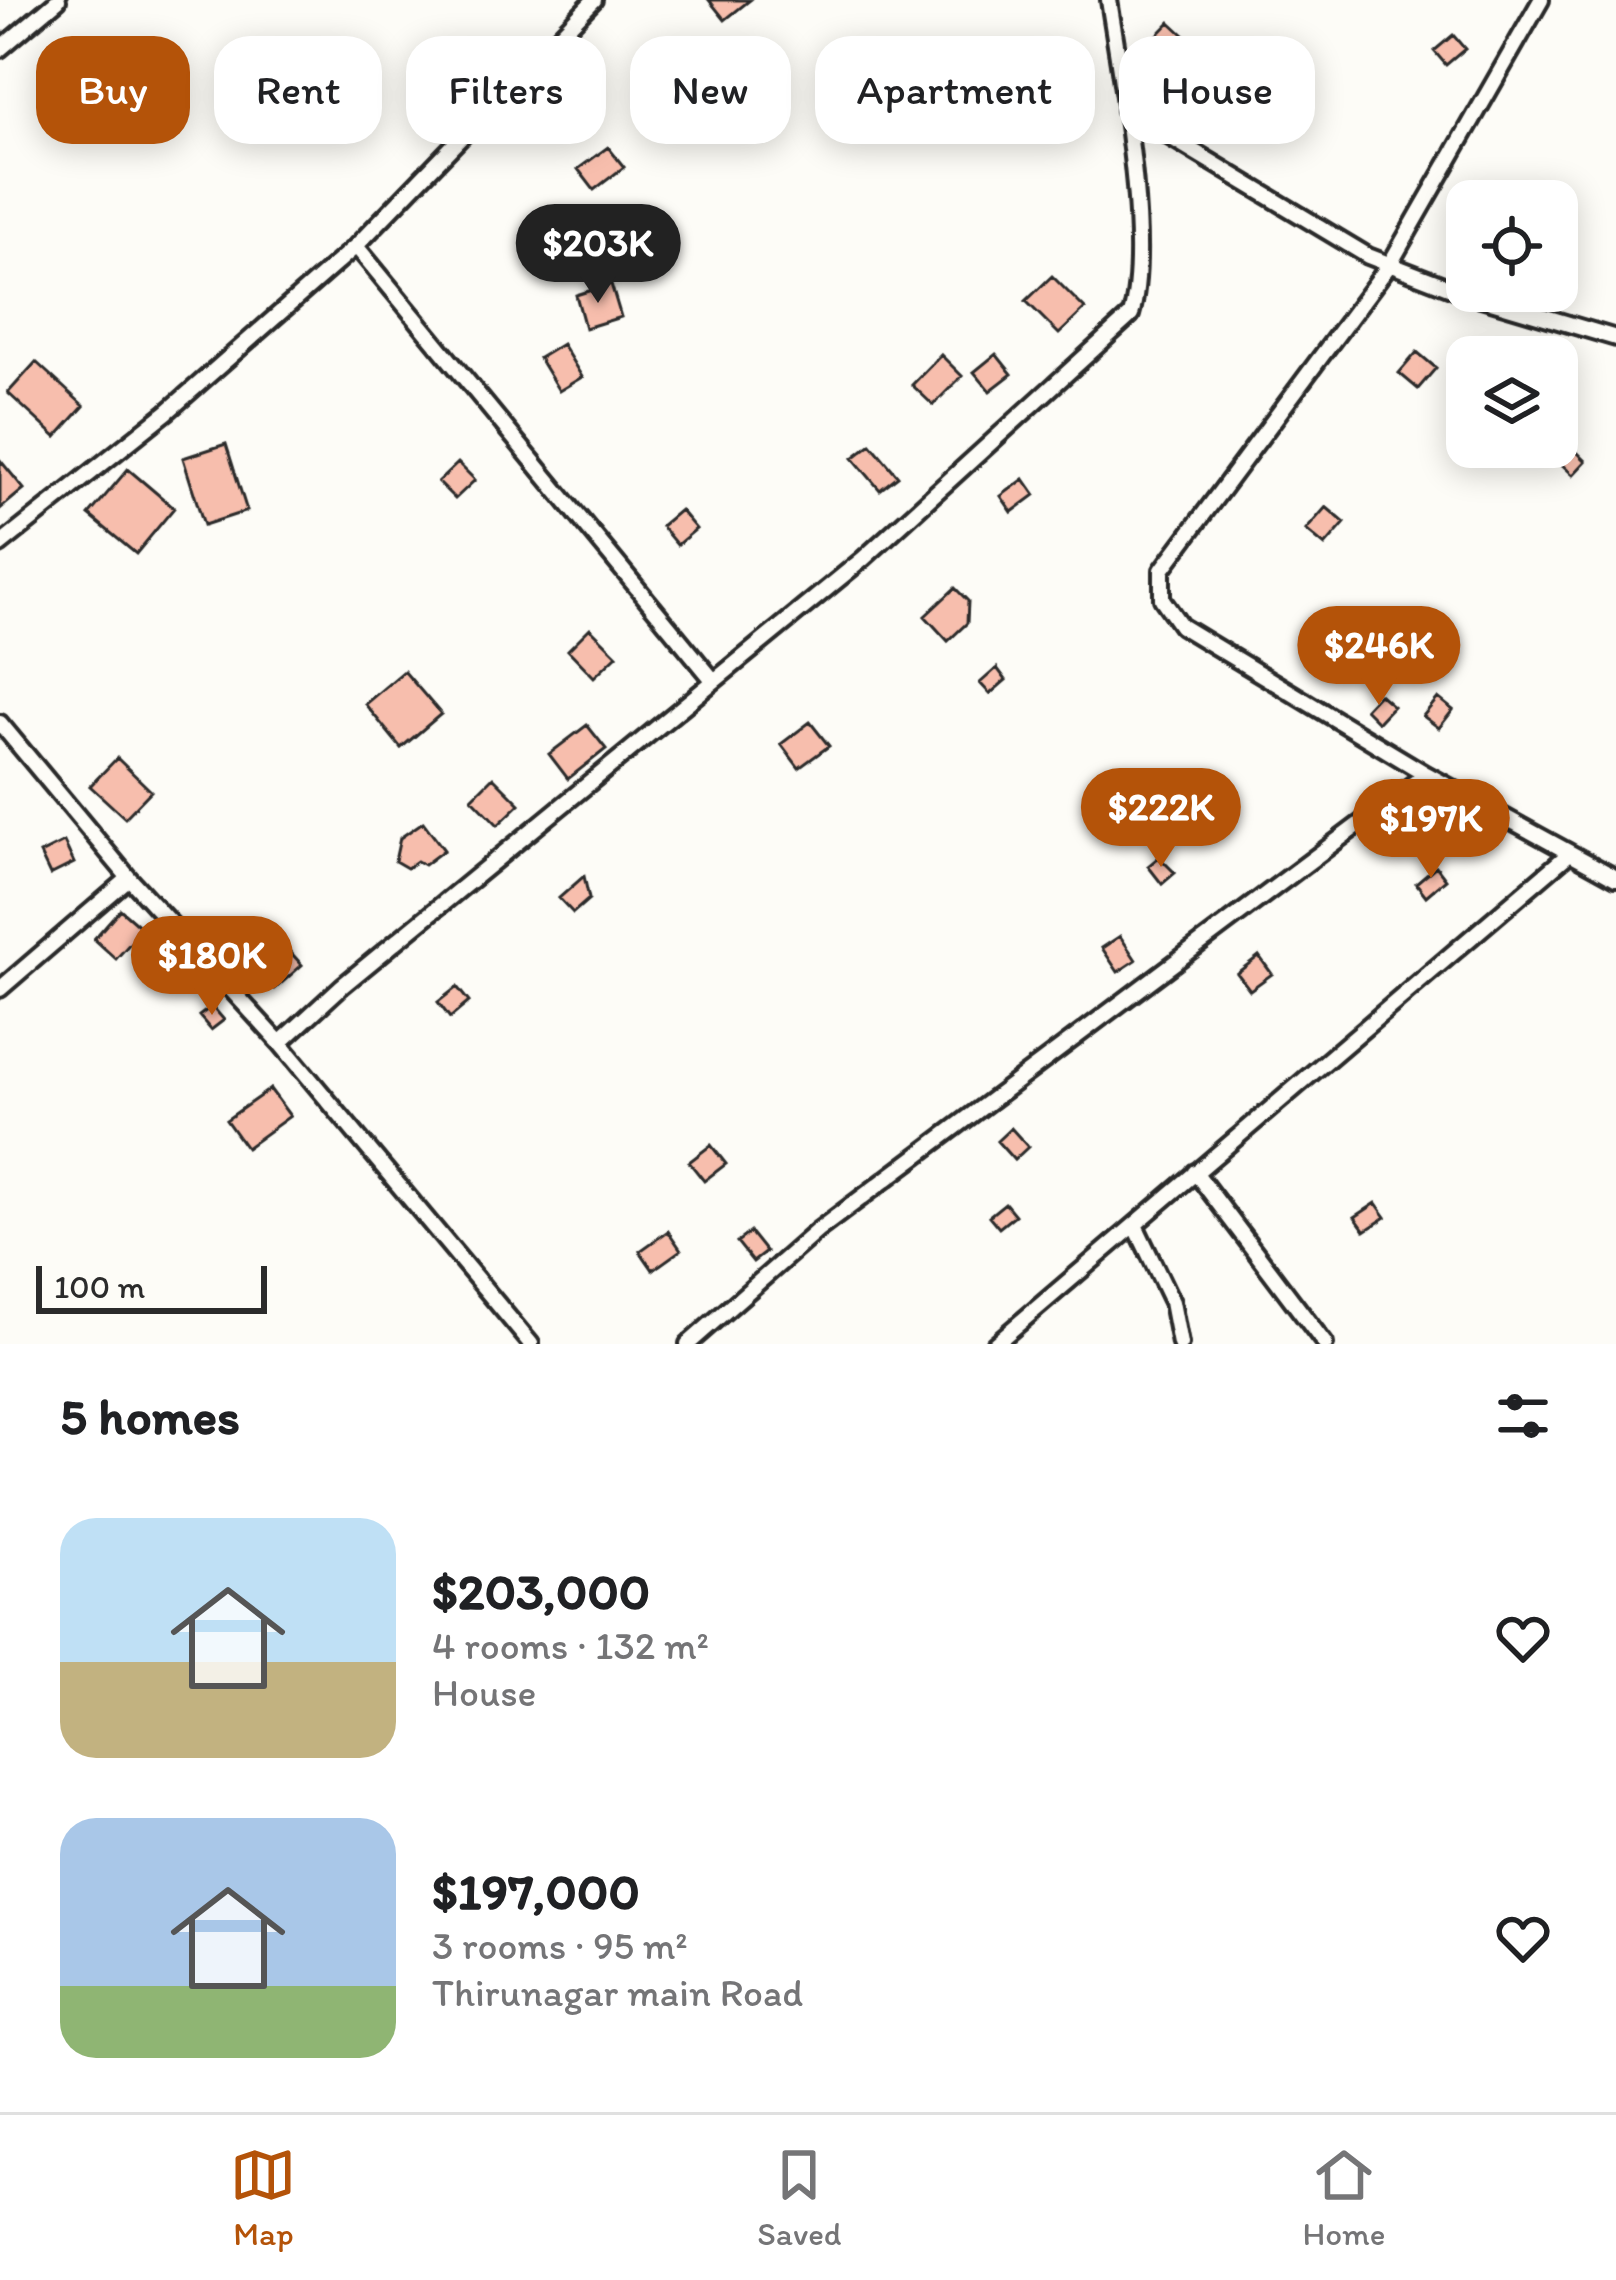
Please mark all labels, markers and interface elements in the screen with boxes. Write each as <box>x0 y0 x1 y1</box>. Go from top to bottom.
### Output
chip: Buy <box>36 36 190 144</box>
chip: Rent <box>214 36 382 144</box>
chip: Filters <box>406 36 606 144</box>
chip: New <box>630 36 791 144</box>
chip: Apartment <box>815 36 1095 144</box>
chip: House <box>1119 36 1315 144</box>
map controls <box>1446 180 1578 468</box>
button: locate <box>1446 180 1578 312</box>
pin: $203K <box>514 204 682 306</box>
text: $203K <box>543 219 653 266</box>
button: layers <box>1446 336 1578 468</box>
pin: $246K <box>1295 606 1463 708</box>
text: $246K <box>1324 621 1434 668</box>
pin: $222K <box>1077 768 1245 870</box>
pin: $197K <box>1347 779 1515 881</box>
text: $222K <box>1108 783 1214 830</box>
text: $197K <box>1380 794 1482 841</box>
pin: $180K <box>128 916 296 1018</box>
text: $180K <box>158 931 266 978</box>
scale bar <box>36 1260 267 1313</box>
text: 100 m <box>54 1267 145 1306</box>
icon: filters <box>1490 1383 1556 1449</box>
text: 5 homes <box>60 1386 240 1447</box>
text: $203,000 <box>432 1561 650 1622</box>
icon: home <box>156 1566 300 1710</box>
icon: heart <box>1490 1605 1556 1671</box>
text: 4 rooms · 132 m² <box>432 1622 709 1669</box>
text: House <box>432 1669 536 1716</box>
text: $197,000 <box>432 1861 640 1922</box>
icon: home <box>156 1866 300 2010</box>
icon: heart <box>1490 1905 1556 1971</box>
text: 3 rooms · 95 m² <box>432 1922 688 1969</box>
text: Thirunagar main Road <box>432 1969 803 2016</box>
tab: Map <box>230 2142 296 2253</box>
tab: Saved <box>757 2142 842 2253</box>
tab: Home <box>1302 2142 1386 2253</box>

